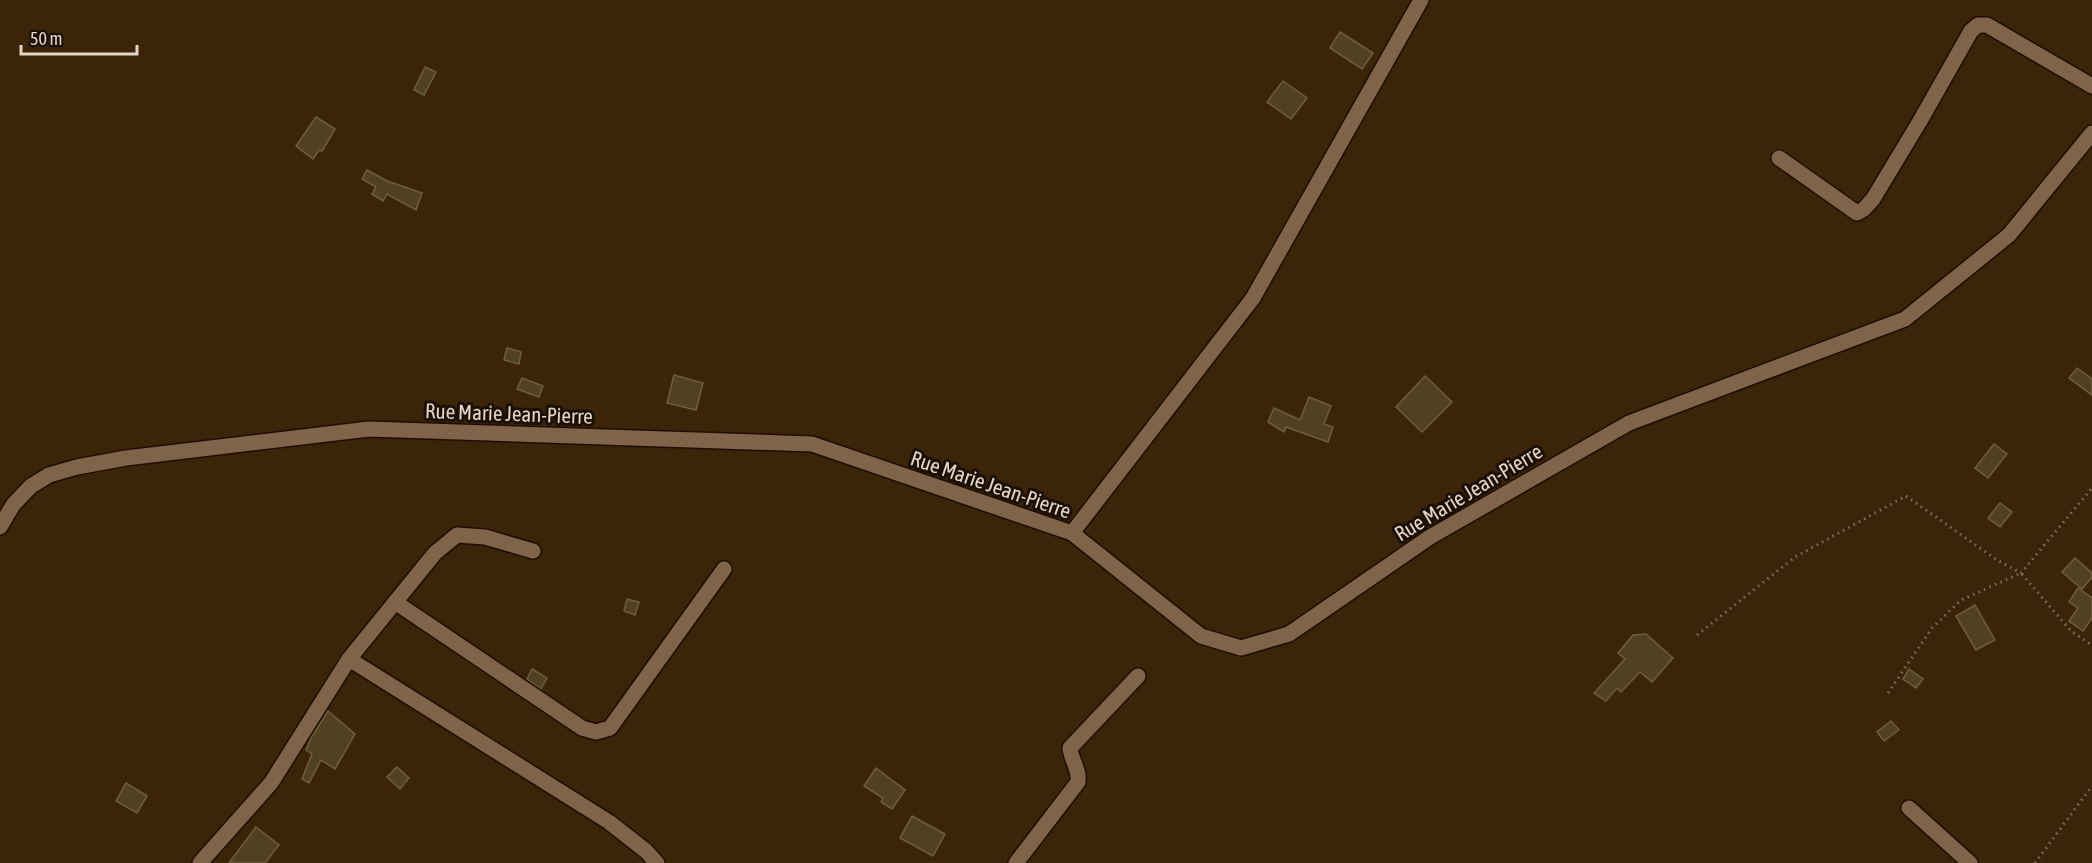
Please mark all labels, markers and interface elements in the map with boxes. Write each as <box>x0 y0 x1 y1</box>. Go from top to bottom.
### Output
scale bar <box>21 18 136 56</box>
text: 50 m <box>30 28 62 49</box>
street label: Rue Marie Jean-Pierre <box>425 398 593 428</box>
street label: Rue Marie Jean-Pierre <box>1390 438 1546 546</box>
street label: Rue Marie Jean-Pierre <box>908 445 1074 523</box>

